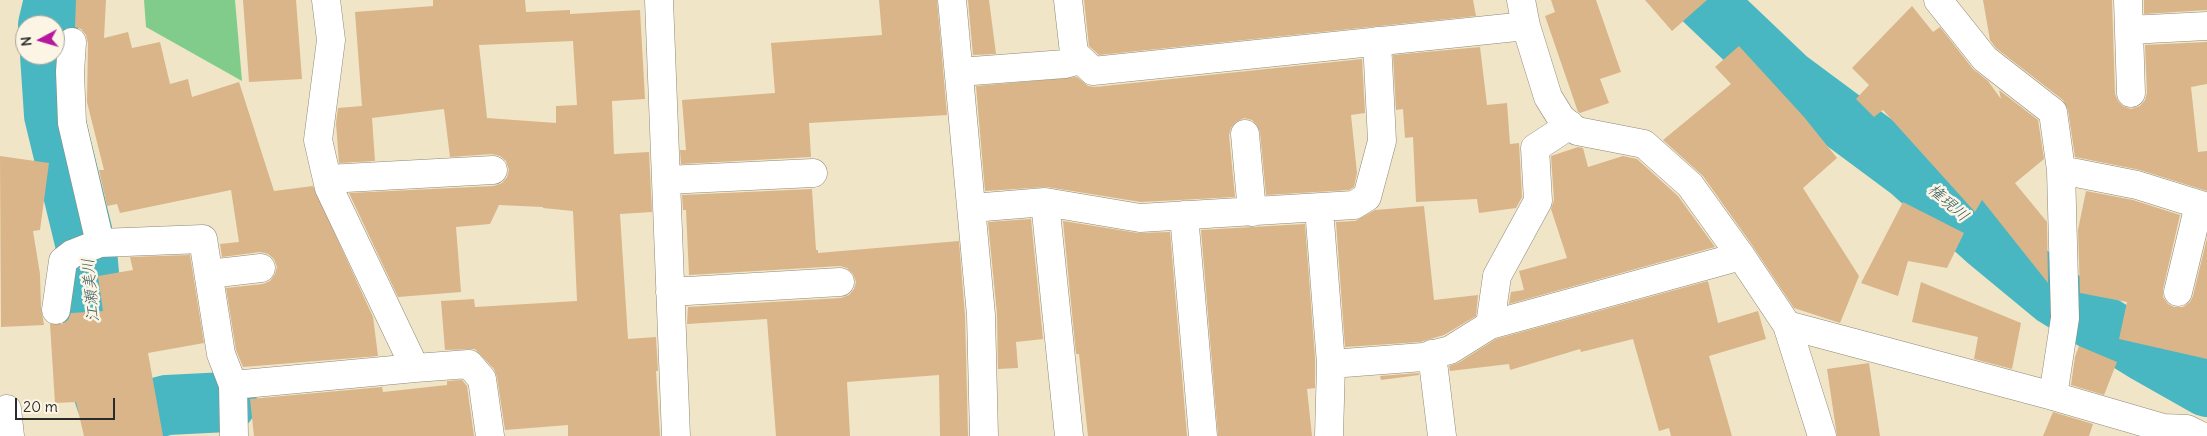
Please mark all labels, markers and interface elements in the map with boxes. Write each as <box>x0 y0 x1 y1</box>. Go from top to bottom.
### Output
north arrow <box>15 15 65 65</box>
text: N <box>17 36 36 47</box>
water label: 権現川 <box>1924 180 1972 226</box>
water label: 江瀬美川 <box>79 257 103 323</box>
scale bar <box>18 388 118 420</box>
text: 20 m <box>23 397 58 416</box>

